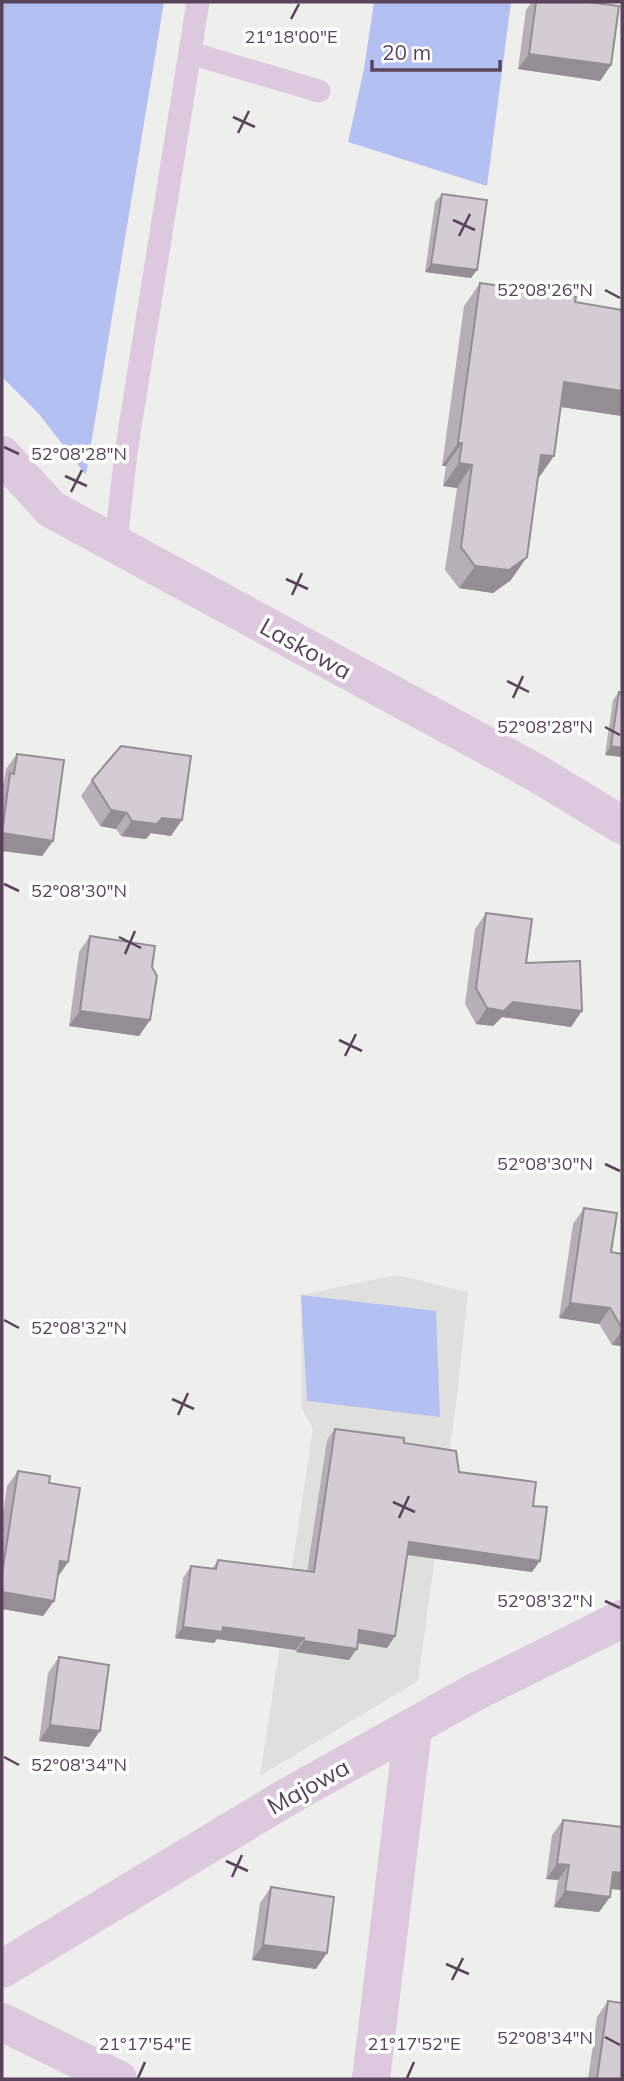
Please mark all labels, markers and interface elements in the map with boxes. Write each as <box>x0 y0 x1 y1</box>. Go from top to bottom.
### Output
text: 21°18'00"E <box>244 25 338 48</box>
scale bar <box>372 28 500 72</box>
text: 20 m <box>382 39 431 65</box>
text: 52°08'26"N <box>497 278 593 301</box>
text: 52°08'28"N <box>31 442 127 465</box>
street label: Laskowa <box>255 611 357 685</box>
text: 52°08'28"N <box>497 715 593 738</box>
text: 52°08'30"N <box>31 879 127 902</box>
text: 52°08'30"N <box>497 1152 593 1175</box>
text: 52°08'32"N <box>31 1316 127 1339</box>
text: 52°08'32"N <box>497 1589 593 1612</box>
street label: Majowa <box>262 1751 354 1821</box>
text: 52°08'34"N <box>31 1753 127 1776</box>
text: 52°08'34"N <box>497 2026 593 2049</box>
text: 21°17'54"E <box>98 2032 192 2055</box>
text: 21°17'52"E <box>367 2032 461 2055</box>

